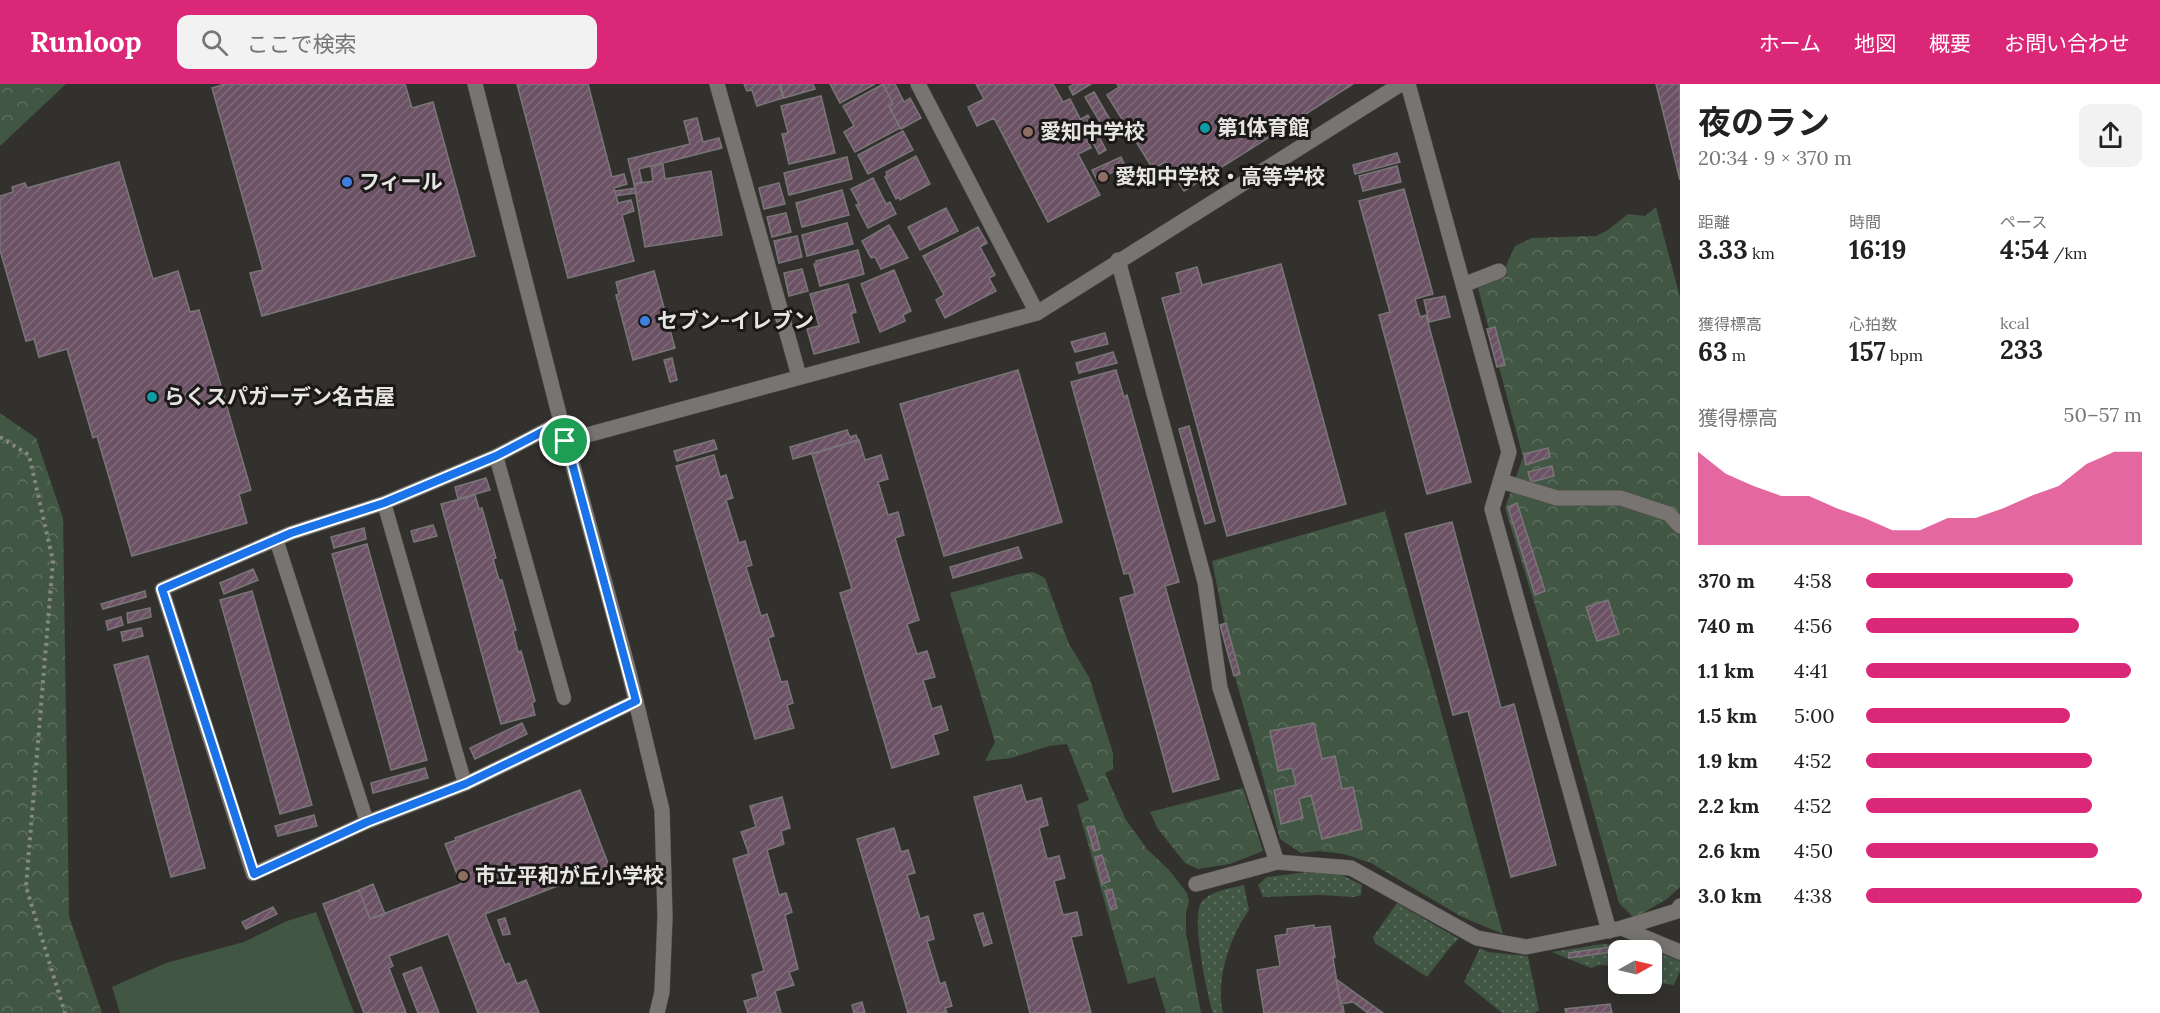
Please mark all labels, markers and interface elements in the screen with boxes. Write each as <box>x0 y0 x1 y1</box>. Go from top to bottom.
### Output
search box <box>177 15 597 69</box>
text: Runloop <box>30 24 141 60</box>
icon: search <box>198 26 231 59</box>
text: ここで検索 <box>246 30 356 58</box>
text: ホーム <box>1759 30 1821 57</box>
text: 地図 <box>1854 30 1896 57</box>
text: 概要 <box>1929 30 1971 57</box>
text: お問い合わせ <box>2004 30 2130 57</box>
text: 夜のラン <box>1698 101 1830 143</box>
button: share <box>2079 104 2142 167</box>
place label: 第1体育館 <box>1217 114 1310 141</box>
place label: 愛知中学校 <box>1040 118 1145 145</box>
marker: 第1体育館 <box>1198 121 1212 135</box>
marker: 愛知中学校 <box>1021 125 1035 139</box>
text: 20:34 · 9 × 370 m <box>1698 145 1852 170</box>
place label: 愛知中学校・高等学校 <box>1115 163 1325 190</box>
place label: フィール <box>359 168 443 195</box>
marker: 愛知中学校・高等学校 <box>1096 170 1110 184</box>
marker: フィール <box>340 175 354 189</box>
text: 距離 <box>1698 212 1730 232</box>
text: 時間 <box>1849 212 1881 232</box>
text: ペース <box>2000 212 2047 232</box>
text: 3.33 <box>1698 233 1748 266</box>
text: 16:19 <box>1849 233 1907 266</box>
text: 4:54 <box>2000 233 2049 266</box>
text: km <box>1748 243 1775 263</box>
text: /km <box>2049 243 2087 263</box>
place label: セブン-イレブン <box>657 307 814 334</box>
text: kcal <box>2000 313 2030 333</box>
marker: セブン-イレブン <box>638 314 652 328</box>
text: 獲得標高 <box>1698 314 1762 334</box>
text: 心拍数 <box>1849 314 1897 334</box>
text: 233 <box>2000 333 2043 366</box>
text: 63 <box>1698 335 1728 368</box>
text: 157 <box>1849 335 1886 368</box>
text: m <box>1728 345 1746 365</box>
text: bpm <box>1886 345 1923 365</box>
place label: らくスパガーデン名古屋 <box>164 383 395 410</box>
marker: らくスパガーデン名古屋 <box>145 390 159 404</box>
text: 50–57 m <box>2064 402 2142 427</box>
text: 獲得標高 <box>1698 405 1778 430</box>
pin <box>539 415 590 466</box>
icon: arrive <box>548 424 581 457</box>
text: 370 m <box>1698 568 1755 593</box>
text: 4:58 <box>1794 568 1832 593</box>
text: 740 m <box>1698 613 1754 638</box>
text: 4:56 <box>1794 613 1832 638</box>
text: 1.1 km <box>1698 658 1754 683</box>
text: 4:41 <box>1794 658 1828 683</box>
text: 1.5 km <box>1698 703 1757 728</box>
text: 5:00 <box>1794 703 1835 728</box>
text: 1.9 km <box>1698 748 1758 773</box>
text: 4:52 <box>1794 748 1831 773</box>
text: 2.2 km <box>1698 793 1760 818</box>
text: 4:52 <box>1794 793 1831 818</box>
text: 2.6 km <box>1698 838 1760 863</box>
text: 4:50 <box>1794 838 1833 863</box>
place label: 市立平和が丘小学校 <box>475 862 664 889</box>
marker: 市立平和が丘小学校 <box>456 869 470 883</box>
text: 3.0 km <box>1698 883 1762 908</box>
text: 4:38 <box>1794 883 1832 908</box>
north arrow <box>1608 940 1662 994</box>
map controls <box>1608 940 1662 994</box>

